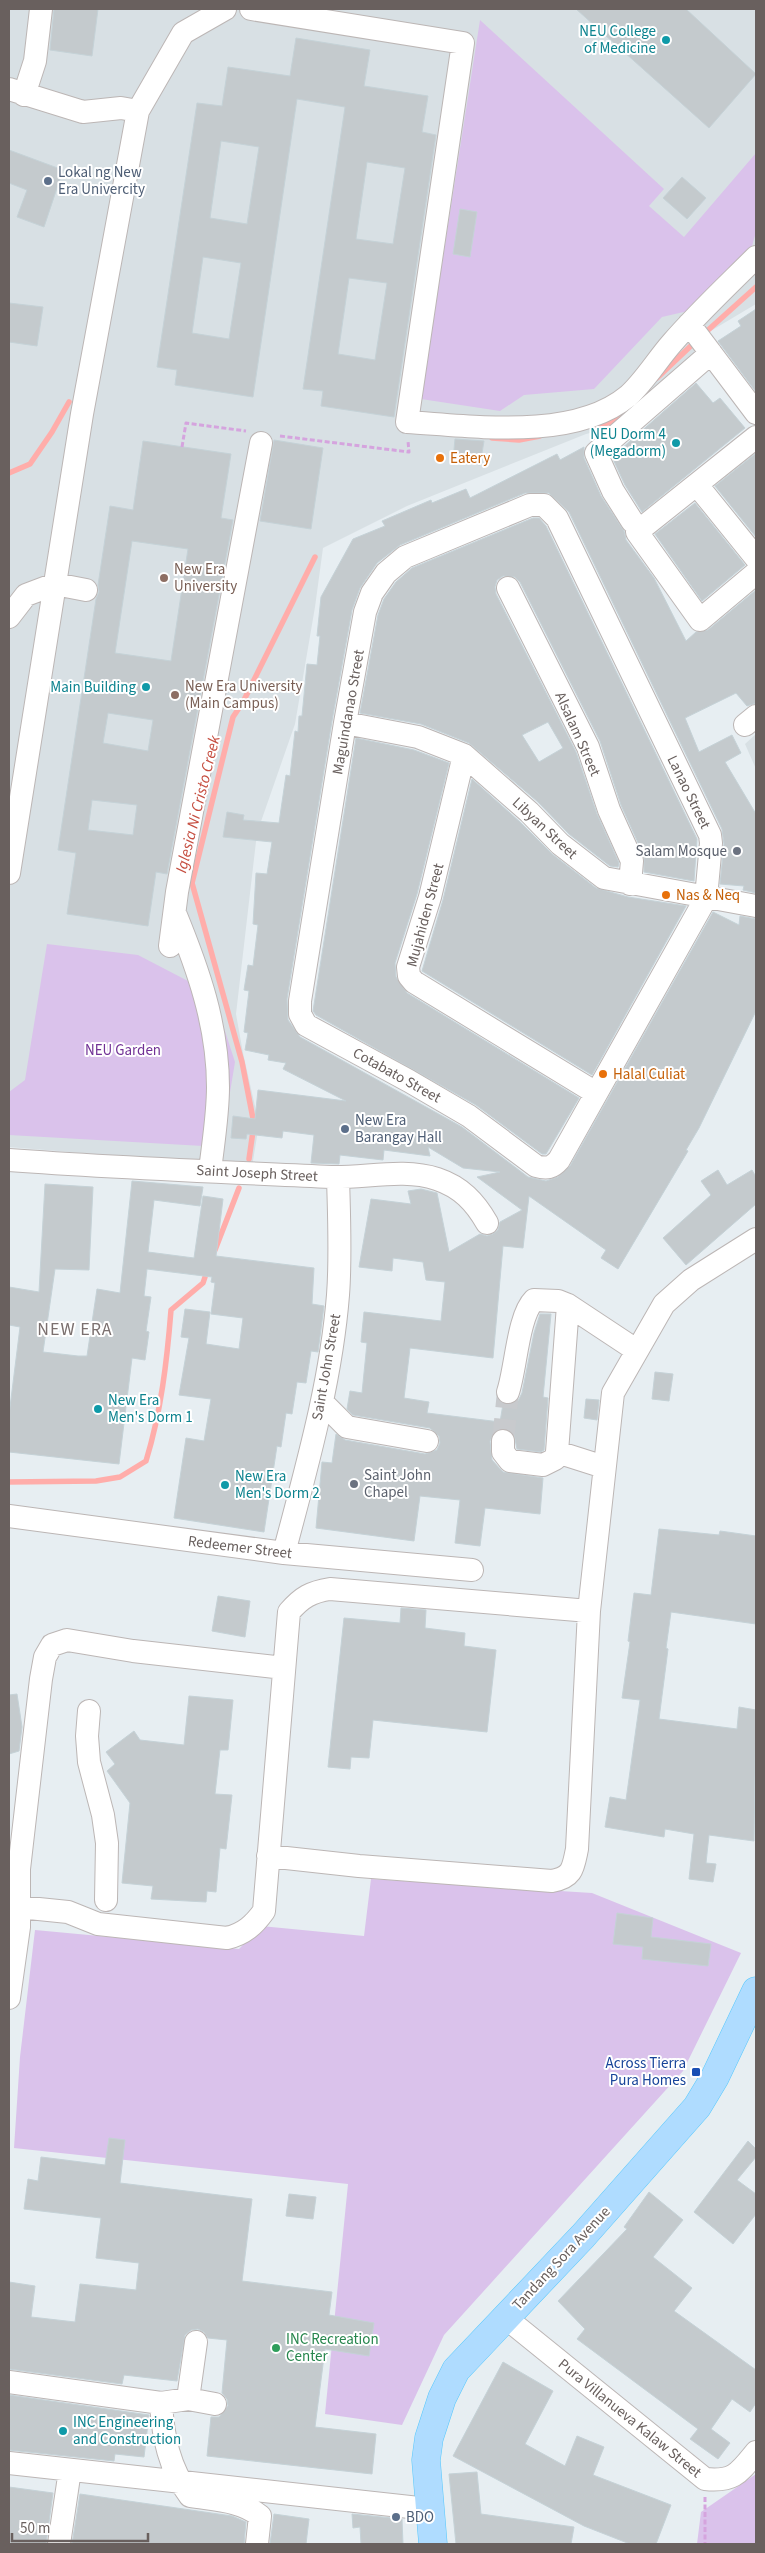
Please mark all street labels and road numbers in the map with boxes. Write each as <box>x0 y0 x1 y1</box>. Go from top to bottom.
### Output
street label: Maguindanao Street <box>327 648 370 776</box>
street label: Alsalam Street <box>550 689 605 780</box>
street label: Lanao Street <box>662 752 715 832</box>
street label: Libyan Street <box>507 793 582 864</box>
street label: Mujahiden Street <box>402 861 449 969</box>
street label: Cotabato Street <box>349 1043 445 1108</box>
street label: Saint Joseph Street <box>196 1160 318 1187</box>
street label: Saint John Street <box>307 1312 346 1422</box>
street label: Redeemer Street <box>187 1531 293 1564</box>
street label: Tandang Sora Avenue <box>508 2202 615 2315</box>
street label: Pura Villanueva Kalaw Street <box>554 2354 706 2483</box>

